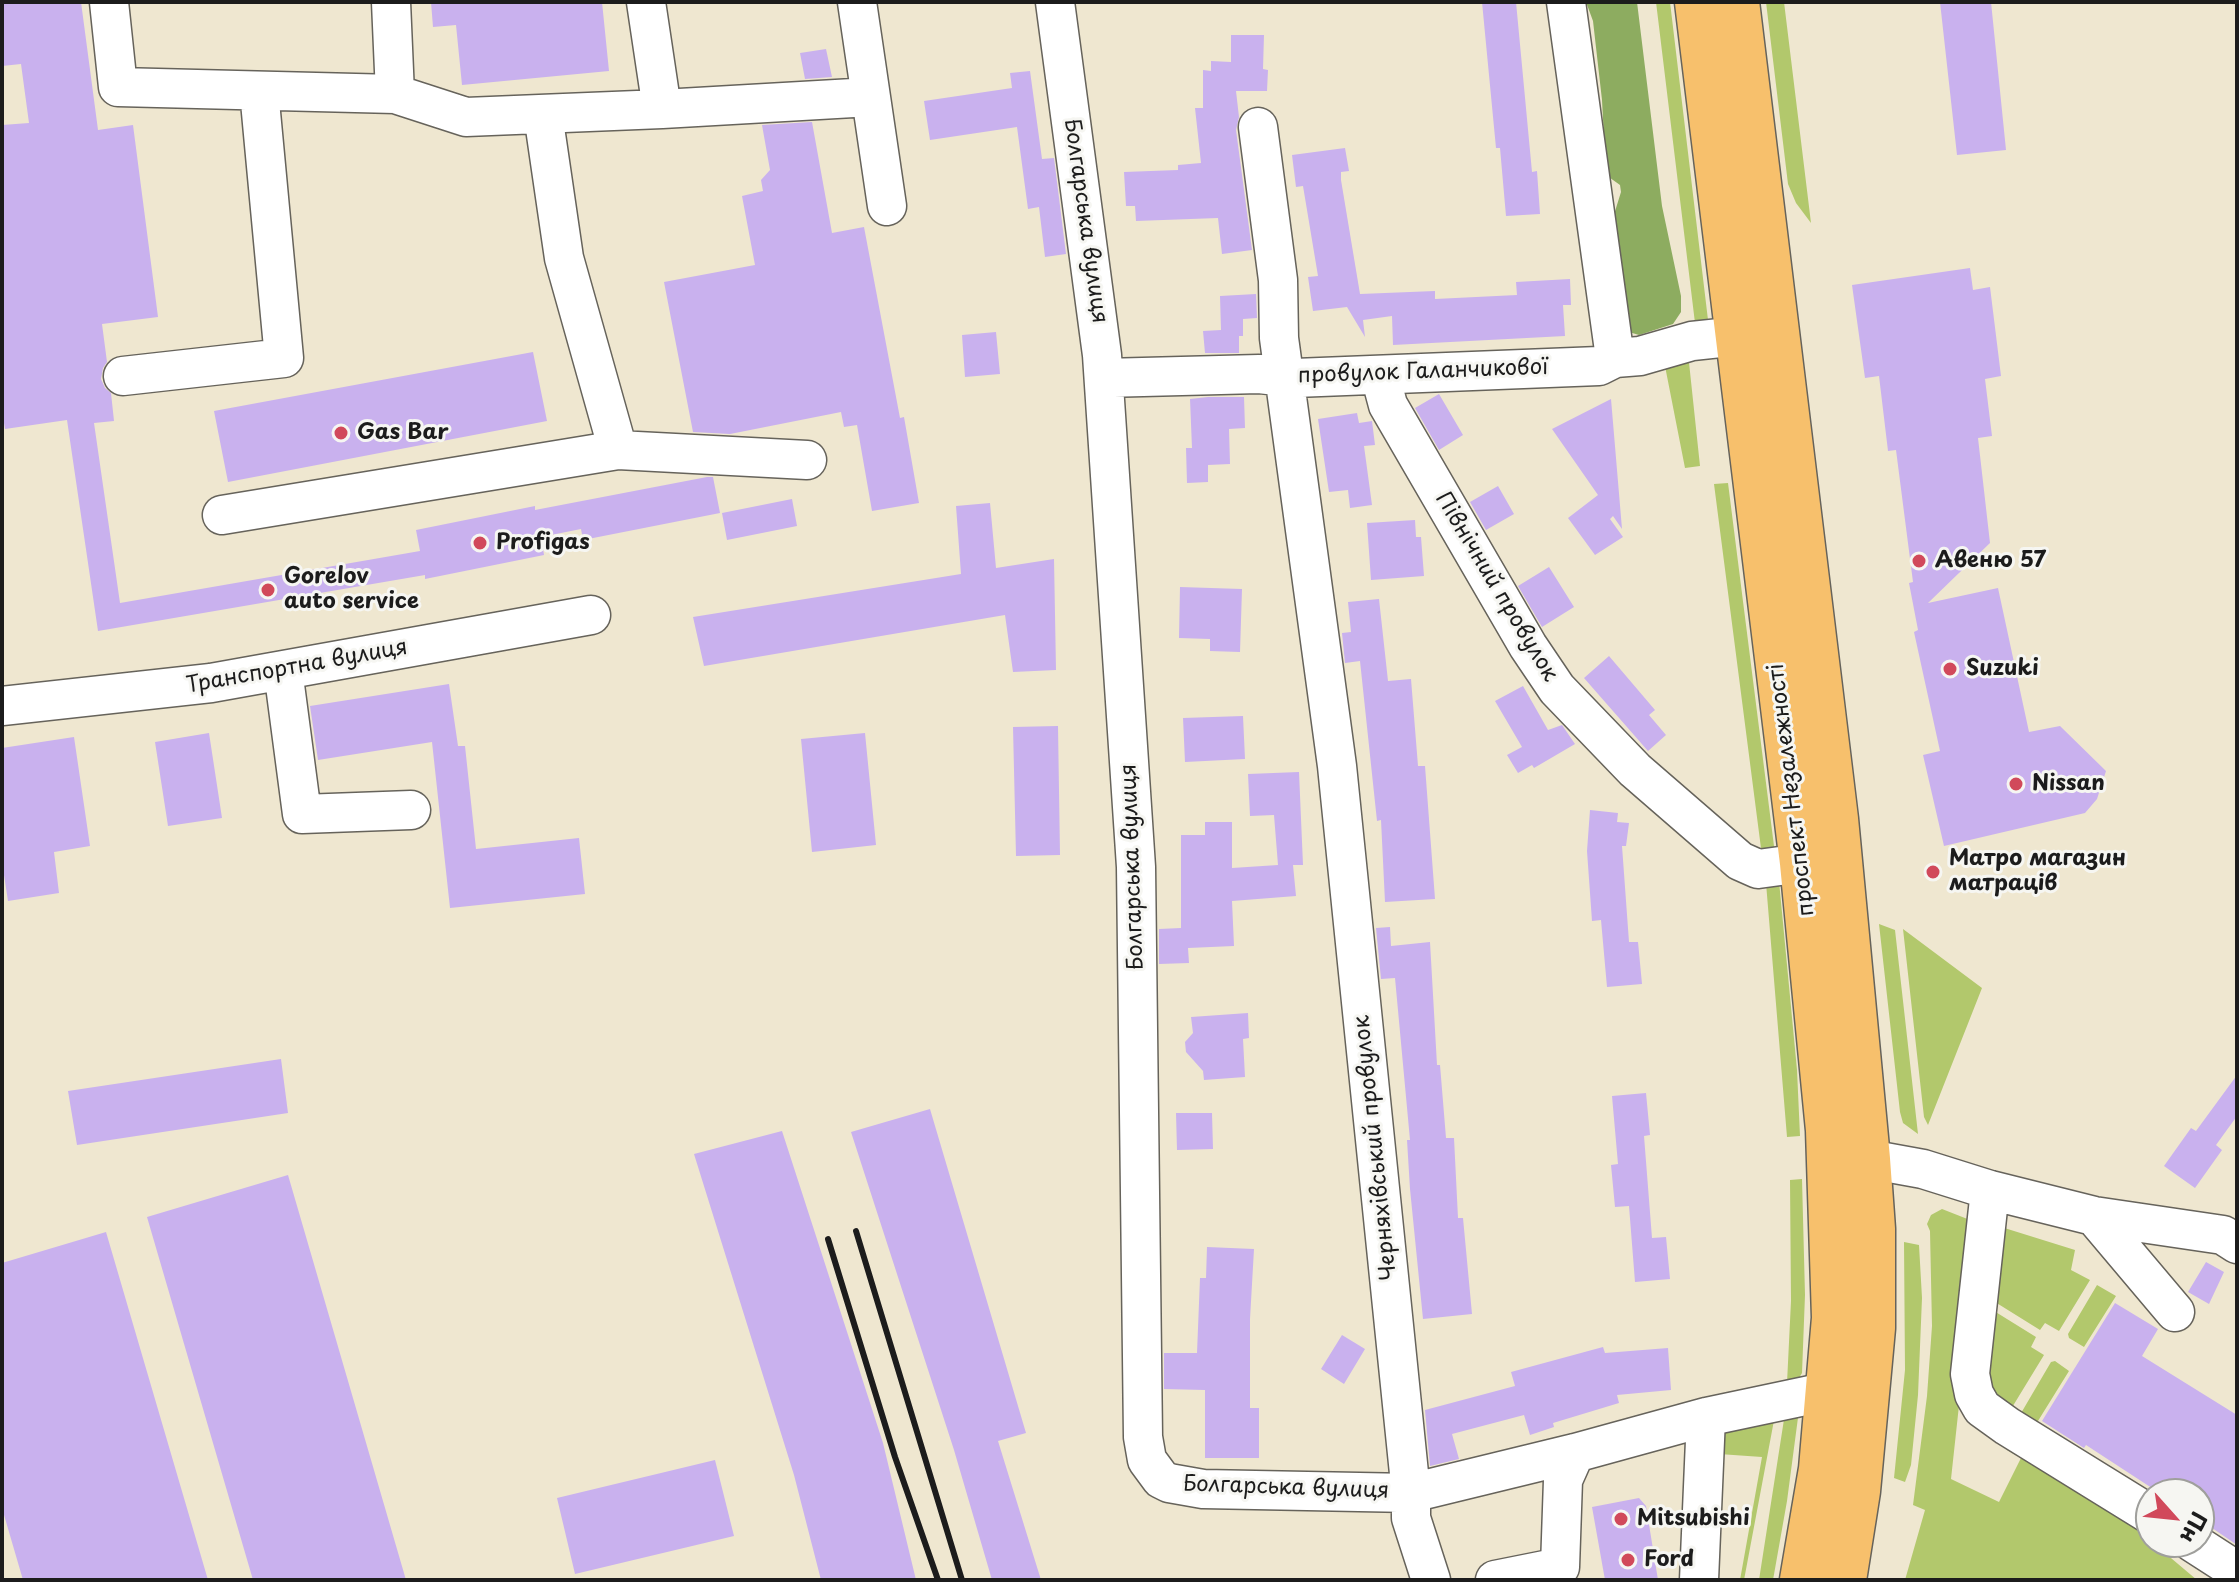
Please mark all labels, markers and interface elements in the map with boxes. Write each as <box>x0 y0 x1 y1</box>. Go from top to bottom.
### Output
street label: Болгарська вулиця <box>1058 117 1112 325</box>
street label: провулок Галанчикової <box>1297 354 1549 390</box>
place label: Gas Bar <box>357 420 449 446</box>
marker: Gas Bar <box>332 424 350 442</box>
street label: Північний провулок <box>1429 488 1563 686</box>
place label: Profigas <box>496 530 590 556</box>
marker: Profigas <box>471 534 489 552</box>
place label: Авеню 57 <box>1935 548 2046 574</box>
marker: Авеню 57 <box>1910 552 1928 570</box>
place label: Gorelov auto service <box>284 564 419 616</box>
marker: Gorelov auto service <box>259 581 277 599</box>
street label: Транспортна вулиця <box>184 635 410 699</box>
place label: Suzuki <box>1966 656 2039 682</box>
marker: Suzuki <box>1941 660 1959 678</box>
street label: проспект Незалежності <box>1763 662 1821 918</box>
street label: Болгарська вулиця <box>1116 763 1150 971</box>
place label: Nissan <box>2032 771 2105 797</box>
marker: Nissan <box>2007 775 2025 793</box>
place label: Матро магазин матраців <box>1949 846 2126 898</box>
marker: Матро магазин матраців <box>1924 863 1942 881</box>
street label: Черняхівський провулок <box>1349 1014 1403 1282</box>
street label: Болгарська вулиця <box>1182 1471 1390 1505</box>
north arrow <box>2135 1478 2215 1558</box>
place label: Mitsubishi <box>1637 1506 1750 1532</box>
text: Пн <box>2173 1507 2217 1550</box>
marker: Mitsubishi <box>1612 1510 1630 1528</box>
place label: Ford <box>1644 1547 1694 1573</box>
marker: Ford <box>1619 1551 1637 1569</box>

